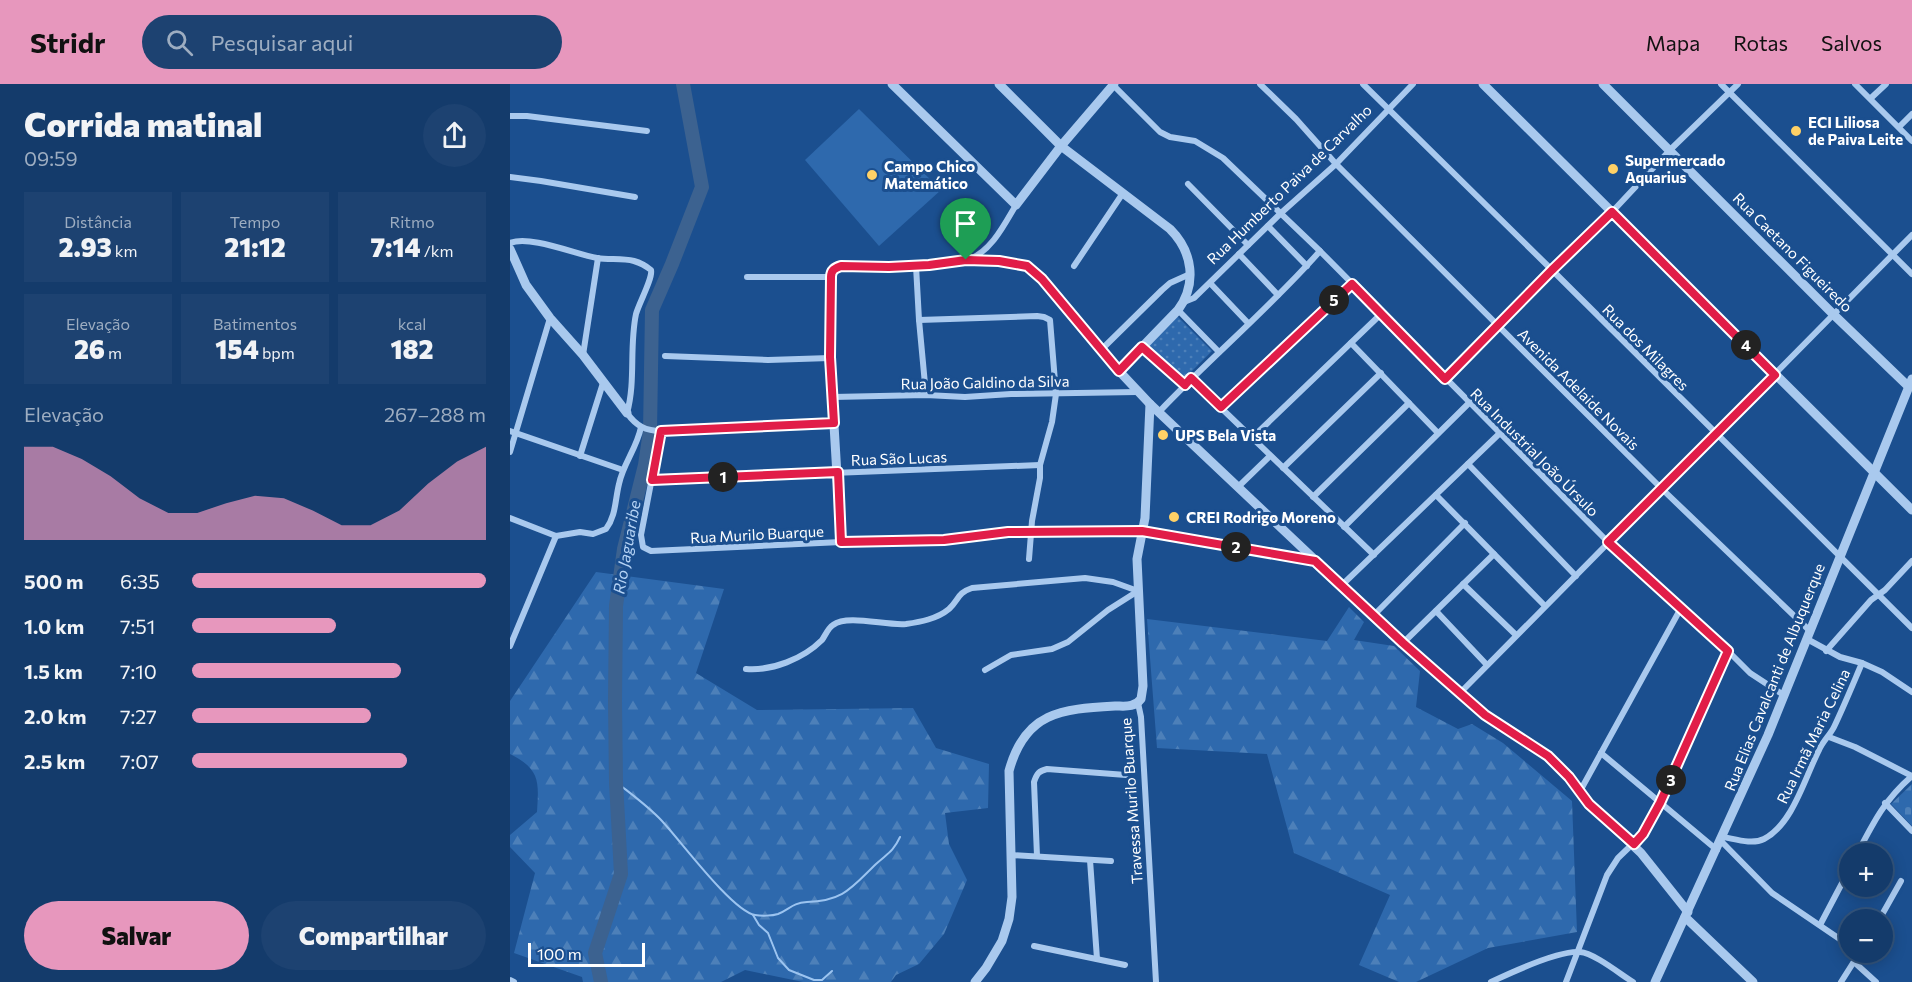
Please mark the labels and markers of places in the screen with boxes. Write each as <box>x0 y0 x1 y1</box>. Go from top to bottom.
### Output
place label: ECI Liliosa de Paiva Leite <box>1808 113 1903 148</box>
marker: ECI Liliosa de Paiva Leite <box>1789 124 1803 138</box>
place label: Supermercado Aquarius <box>1625 151 1725 186</box>
place label: Campo Chico Matemático <box>884 157 975 192</box>
marker: Supermercado Aquarius <box>1606 162 1620 176</box>
marker: Campo Chico Matemático <box>865 168 879 182</box>
pin <box>940 198 991 260</box>
pin: 5 <box>1319 285 1349 315</box>
pin: 4 <box>1731 330 1761 360</box>
place label: UPS Bela Vista <box>1175 426 1276 444</box>
marker: UPS Bela Vista <box>1156 428 1170 442</box>
pin: 1 <box>708 462 738 492</box>
place label: CREI Rodrigo Moreno <box>1186 508 1336 526</box>
marker: CREI Rodrigo Moreno <box>1167 510 1181 524</box>
pin: 2 <box>1221 532 1251 562</box>
pin: 3 <box>1656 765 1686 795</box>

